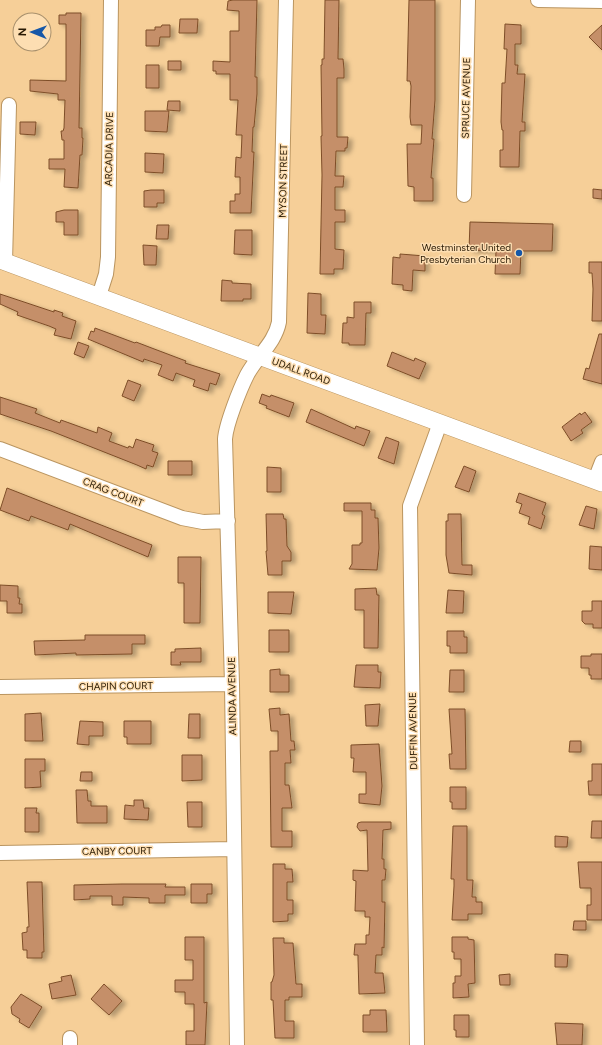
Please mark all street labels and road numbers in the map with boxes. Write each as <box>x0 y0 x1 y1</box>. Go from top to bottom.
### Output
street label: SPRUCE AVENUE <box>459 57 473 138</box>
street label: ARCADIA DRIVE <box>102 112 116 186</box>
street label: MYSON STREET <box>276 143 290 218</box>
street label: UDALL ROAD <box>270 354 332 388</box>
street label: CRAG COURT <box>81 474 146 510</box>
street label: ALINDA AVENUE <box>225 657 239 735</box>
street label: CHAPIN COURT <box>79 679 154 693</box>
street label: DUFFIN AVENUE <box>406 692 420 770</box>
street label: CANBY COURT <box>82 844 153 858</box>

